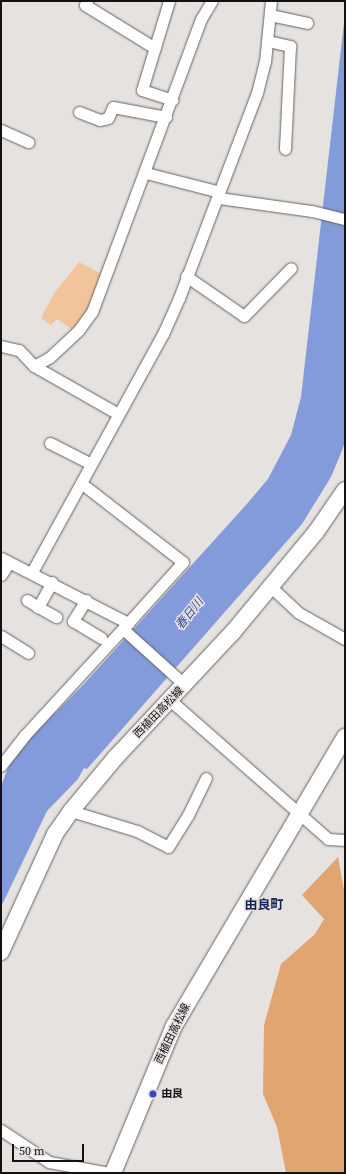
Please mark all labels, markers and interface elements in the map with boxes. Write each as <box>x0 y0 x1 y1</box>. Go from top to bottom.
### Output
water label: 春日川 <box>173 595 207 633</box>
street label: 西植田高松線 <box>131 685 187 741</box>
district label: 由良町 <box>245 897 283 913</box>
street label: 西植田高松線 <box>153 1001 193 1067</box>
place label: 由良 <box>161 1087 183 1101</box>
marker: 由良 <box>148 1089 158 1099</box>
scale bar <box>14 1136 86 1162</box>
text: 50 m <box>19 1143 45 1159</box>

